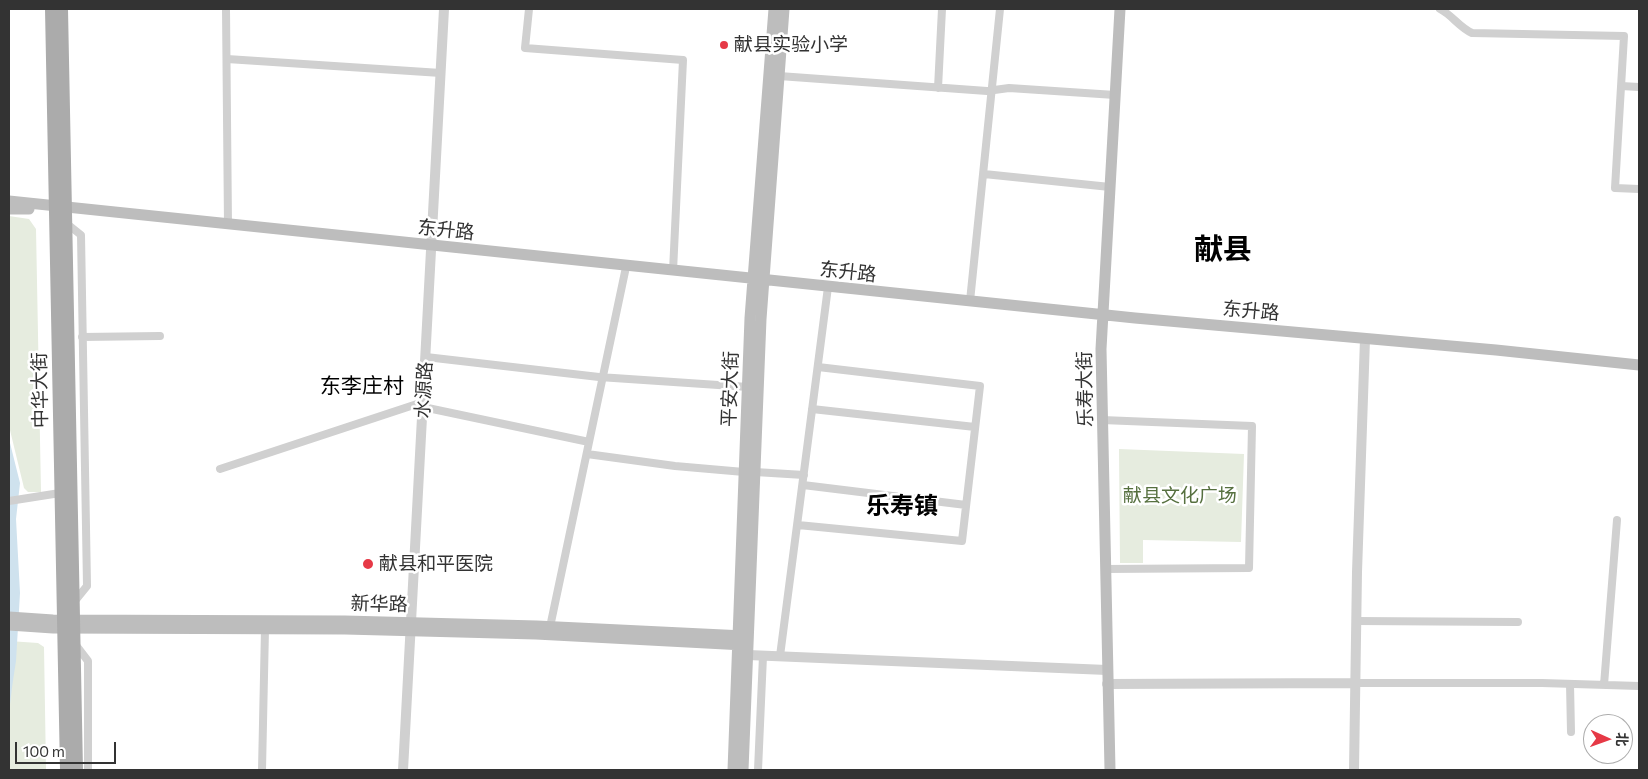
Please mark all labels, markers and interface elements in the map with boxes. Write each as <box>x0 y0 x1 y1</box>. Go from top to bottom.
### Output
place label: 献县实验小学 <box>734 34 848 56</box>
marker: 献县实验小学 <box>718 39 730 51</box>
street label: 东升路 <box>416 216 476 244</box>
district label: 献县 <box>1194 232 1252 266</box>
street label: 东升路 <box>818 258 878 286</box>
street label: 东升路 <box>1222 297 1280 325</box>
street label: 平安大街 <box>717 351 743 427</box>
street label: 乐寿大街 <box>1073 351 1097 427</box>
street label: 中华大街 <box>28 352 52 428</box>
street label: 水源路 <box>411 361 437 419</box>
district label: 东李庄村 <box>320 373 404 399</box>
park label: 献县文化广场 <box>1123 485 1237 507</box>
district label: 乐寿镇 <box>866 492 938 520</box>
place label: 献县和平医院 <box>379 553 493 575</box>
marker: 献县和平医院 <box>361 557 375 571</box>
street label: 新华路 <box>350 592 408 616</box>
north arrow <box>1583 714 1633 764</box>
scale bar <box>18 732 119 764</box>
text: 北 <box>1614 732 1631 747</box>
text: 100 m <box>23 742 65 760</box>

